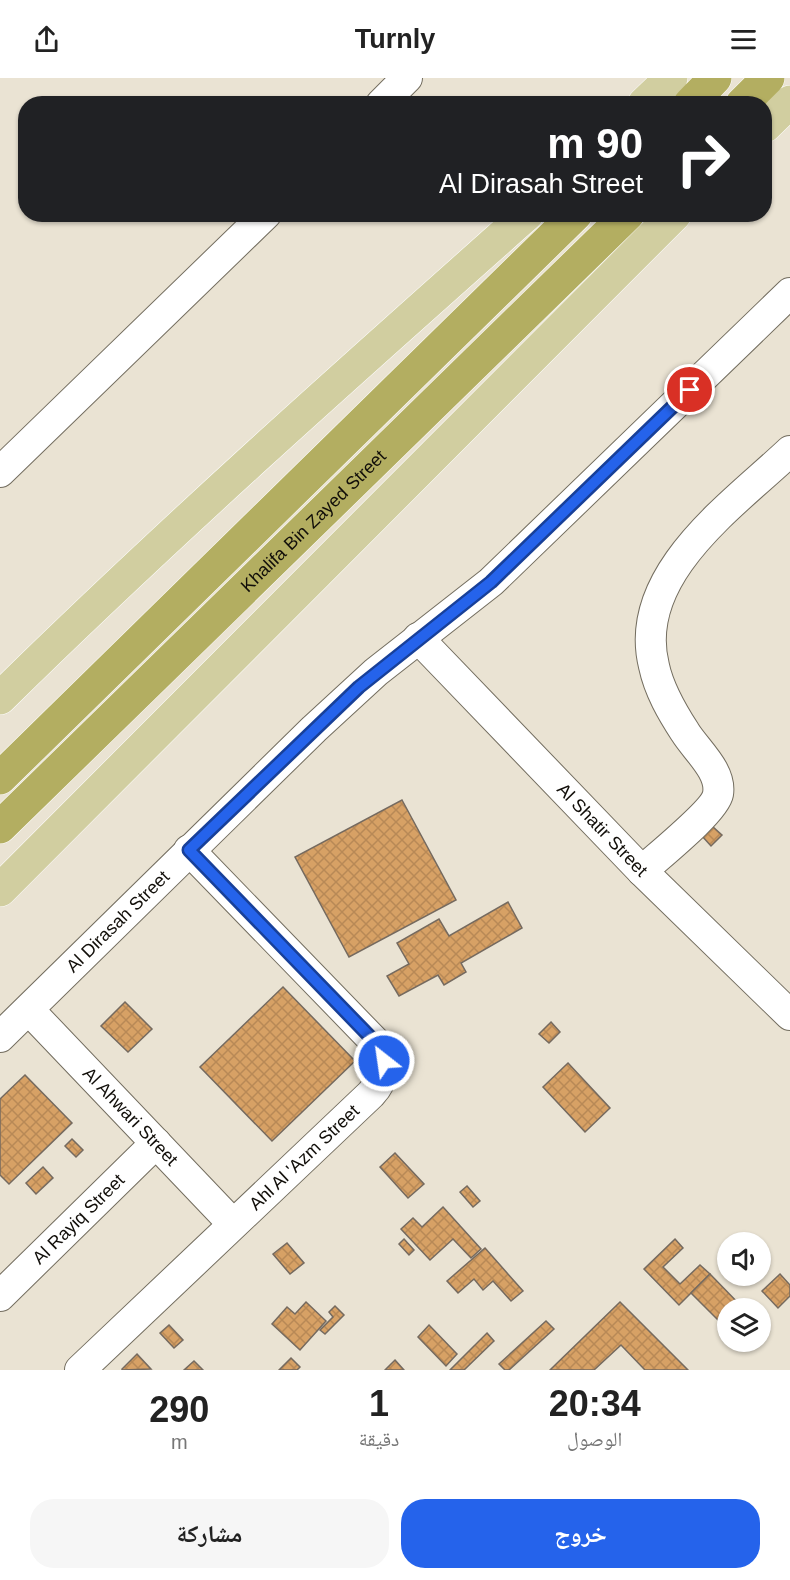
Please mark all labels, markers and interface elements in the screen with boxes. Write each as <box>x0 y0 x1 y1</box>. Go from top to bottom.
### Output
icon: share <box>30 23 63 56</box>
icon: menu <box>727 23 760 56</box>
text: Turnly <box>355 24 435 54</box>
text: 90 m <box>547 120 643 167</box>
icon: right <box>664 120 742 198</box>
text: Al Dirasah Street <box>439 169 643 199</box>
pin <box>664 364 715 415</box>
icon: arrive <box>673 373 706 406</box>
street label: Khalifa Bin Zayed Street <box>237 446 390 596</box>
street label: Al Shatir Street <box>553 779 651 881</box>
street label: Al Dirasah Street <box>62 867 173 976</box>
position arrow <box>352 1029 416 1093</box>
street label: Al Ahwari Street <box>79 1063 182 1170</box>
street label: Ahl Al 'Azm Street <box>245 1101 363 1214</box>
street label: Al Rayiq Street <box>29 1170 128 1268</box>
map controls <box>717 1232 771 1352</box>
button: sound <box>717 1232 771 1286</box>
button: layers <box>717 1298 771 1352</box>
text: 1 <box>369 1383 389 1424</box>
text: 20:34 <box>549 1383 641 1424</box>
text: 290 <box>149 1389 209 1430</box>
text: دقيقة <box>359 1428 399 1450</box>
text: الوصول <box>567 1428 622 1450</box>
text: m <box>171 1431 188 1453</box>
button: مشاركة <box>30 1499 389 1568</box>
button: خروج <box>401 1499 760 1568</box>

